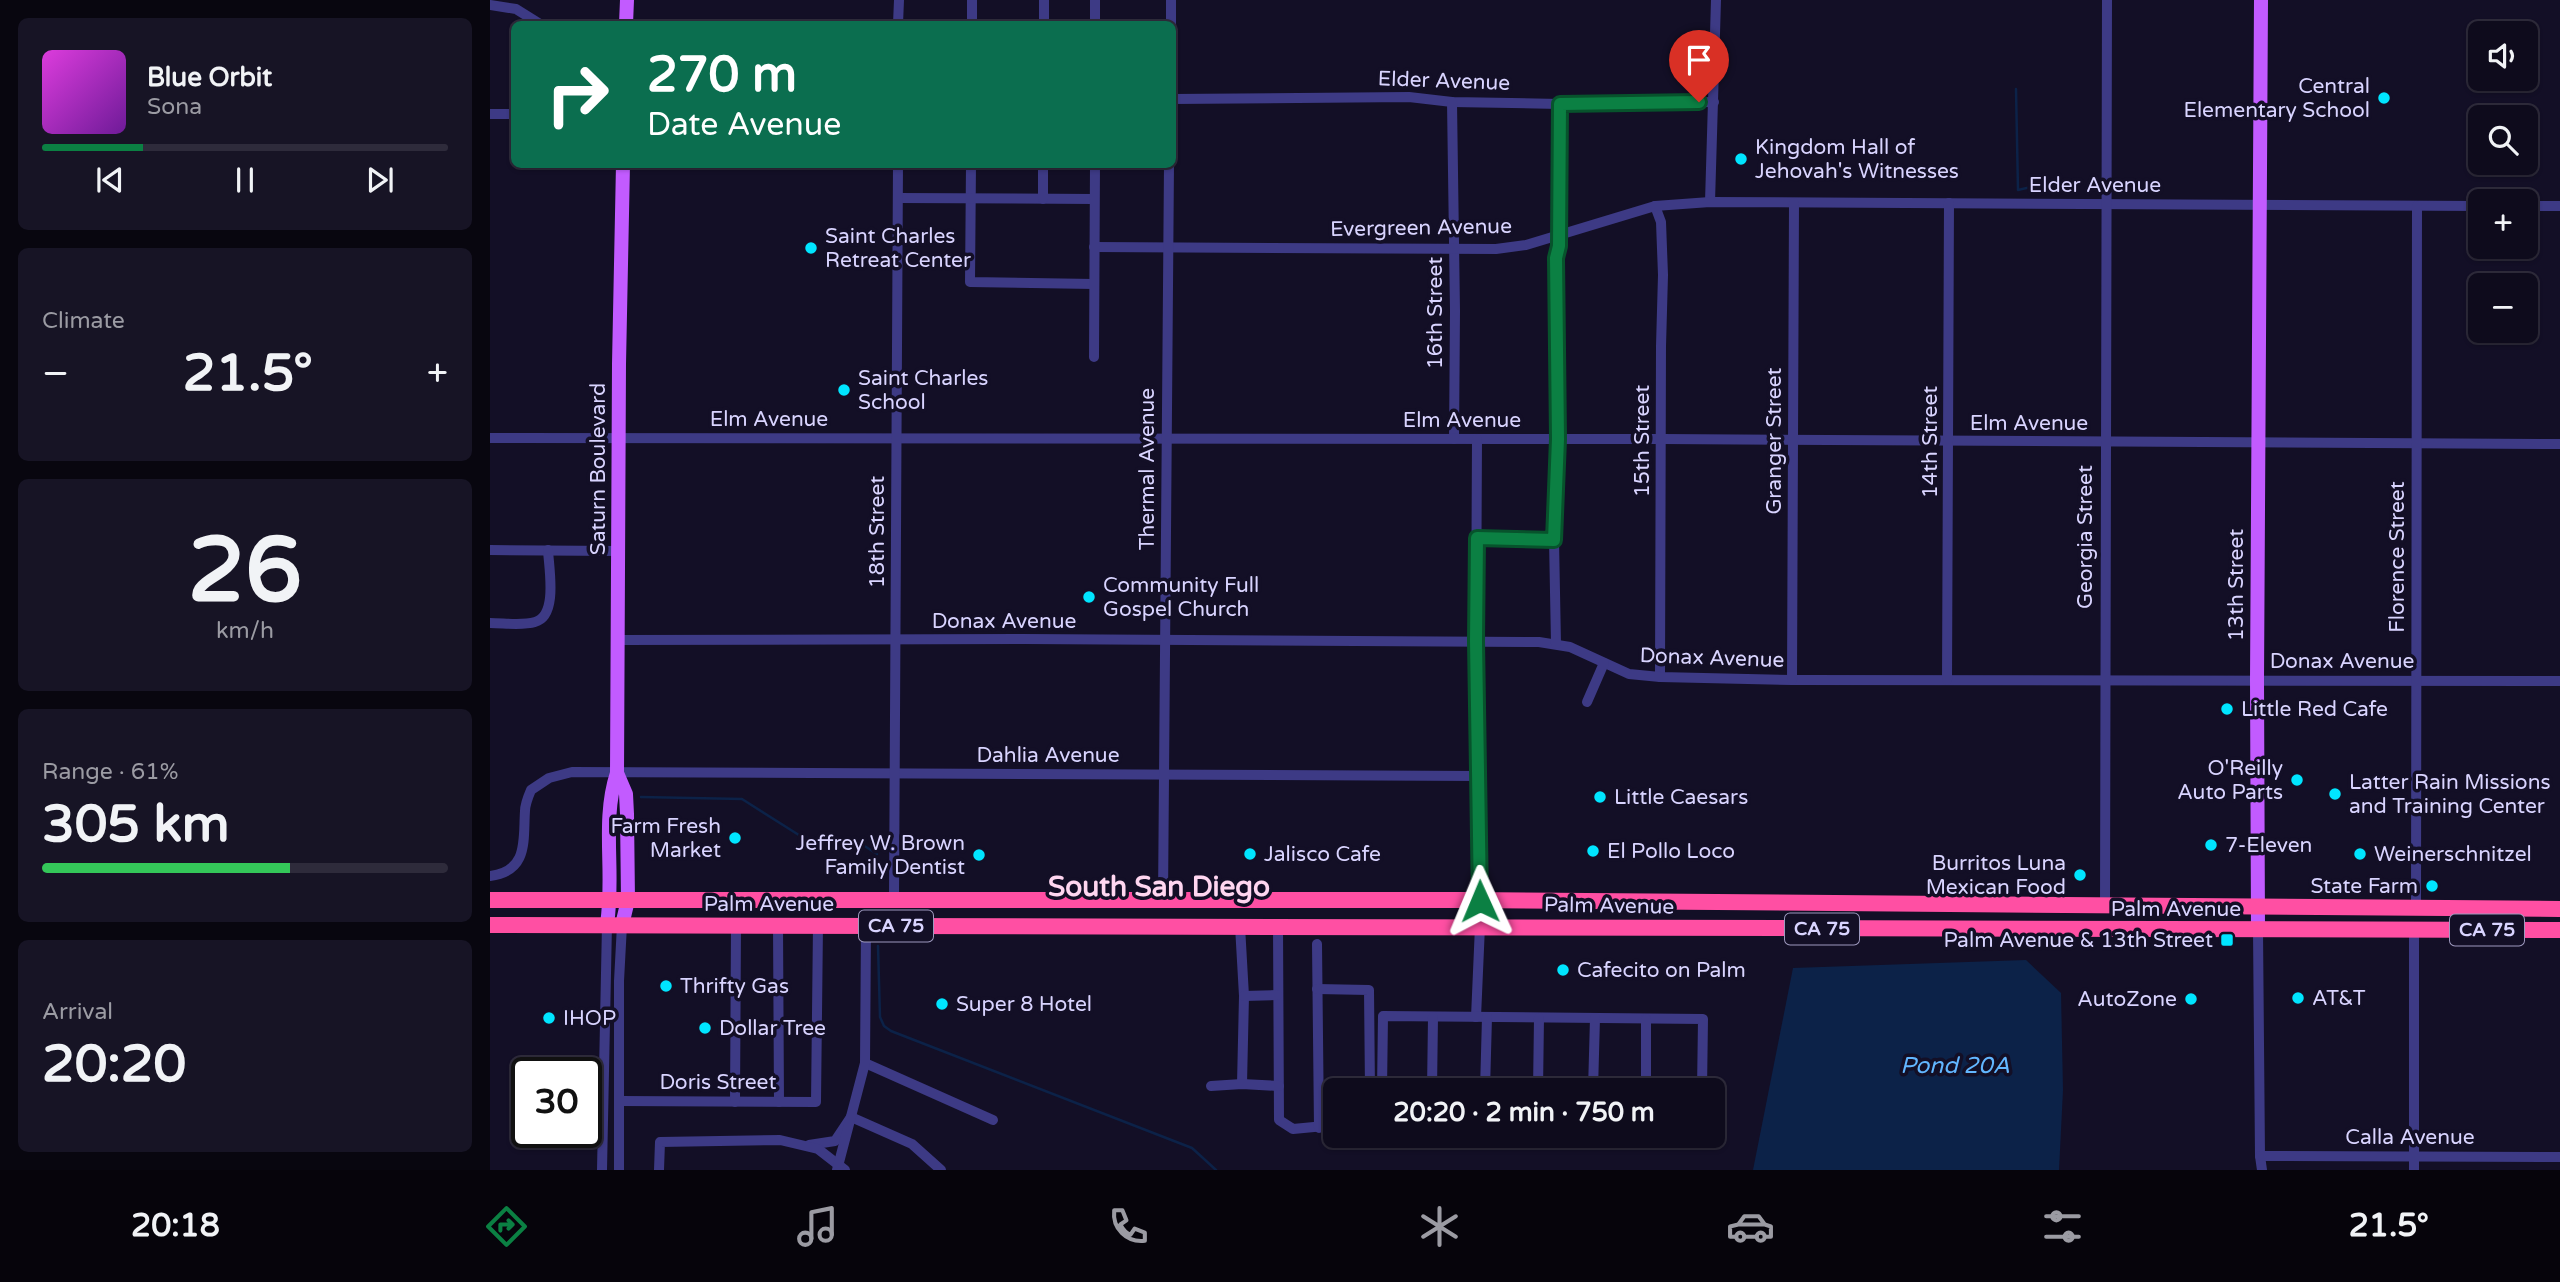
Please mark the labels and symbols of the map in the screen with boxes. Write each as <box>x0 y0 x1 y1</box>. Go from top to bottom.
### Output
pin <box>1669 30 1729 102</box>
street label: Elder Avenue <box>1377 66 1511 96</box>
place label: Central Elementary School <box>2183 74 2370 123</box>
marker: Central Elementary School <box>2376 90 2392 106</box>
place label: Kingdom Hall of Jehovah's Witnesses <box>1755 135 1959 184</box>
marker: Kingdom Hall of Jehovah's Witnesses <box>1733 151 1749 167</box>
street label: Elder Avenue <box>2029 173 2161 198</box>
street label: Evergreen Avenue <box>1330 214 1512 242</box>
place label: Saint Charles Retreat Center <box>825 224 971 273</box>
marker: Saint Charles Retreat Center <box>803 240 819 256</box>
street label: 16th Street <box>1423 257 1448 369</box>
place label: Saint Charles School <box>858 366 988 415</box>
street label: Granger Street <box>1762 367 1787 515</box>
marker: Saint Charles School <box>836 382 852 398</box>
street label: Saturn Boulevard <box>586 383 611 555</box>
street label: 15th Street <box>1630 385 1655 497</box>
street label: 14th Street <box>1918 386 1943 498</box>
street label: Thermal Avenue <box>1135 388 1160 550</box>
street label: Elm Avenue <box>710 407 828 432</box>
street label: Elm Avenue <box>1403 408 1521 433</box>
street label: Elm Avenue <box>1970 411 2088 436</box>
street label: Georgia Street <box>2073 465 2098 609</box>
street label: 18th Street <box>865 476 890 588</box>
street label: Florence Street <box>2385 481 2410 633</box>
street label: 13th Street <box>2224 529 2249 641</box>
place label: Community Full Gospel Church <box>1103 573 1259 622</box>
marker: Community Full Gospel Church <box>1081 589 1097 605</box>
street label: Donax Avenue <box>932 609 1076 634</box>
street label: Donax Avenue <box>1639 643 1785 673</box>
street label: Donax Avenue <box>2270 649 2414 674</box>
place label: Little Red Cafe <box>2241 697 2388 722</box>
marker: Little Red Cafe <box>2219 701 2235 717</box>
street label: Dahlia Avenue <box>976 743 1120 768</box>
place label: O'Reilly Auto Parts <box>2177 756 2283 805</box>
place label: Latter Rain Missions and Training Center <box>2349 770 2551 819</box>
marker: O'Reilly Auto Parts <box>2289 772 2305 788</box>
place label: Little Caesars <box>1614 785 1748 810</box>
marker: Latter Rain Missions and Training Center <box>2327 786 2343 802</box>
marker: Little Caesars <box>1592 789 1608 805</box>
place label: Farm Fresh Market <box>611 814 721 863</box>
marker: Farm Fresh Market <box>727 830 743 846</box>
place label: Jeffrey W. Brown Family Dentist <box>796 831 965 880</box>
place label: 7-Eleven <box>2225 833 2312 858</box>
marker: 7-Eleven <box>2203 837 2219 853</box>
place label: El Pollo Loco <box>1607 839 1735 864</box>
place label: Jalisco Cafe <box>1264 842 1381 867</box>
place label: Weinerschnitzel <box>2374 842 2532 867</box>
marker: El Pollo Loco <box>1585 843 1601 859</box>
marker: Jalisco Cafe <box>1242 846 1258 862</box>
marker: Weinerschnitzel <box>2352 846 2368 862</box>
marker: Jeffrey W. Brown Family Dentist <box>971 847 987 863</box>
place label: Burritos Luna Mexican Food <box>1926 851 2066 900</box>
position arrow <box>1443 864 1517 938</box>
marker: Burritos Luna Mexican Food <box>2072 867 2088 883</box>
district label: South San Diego <box>1048 870 1270 904</box>
place label: State Farm <box>2310 874 2418 899</box>
marker: State Farm <box>2424 878 2440 894</box>
street label: Palm Avenue <box>704 892 834 917</box>
street label: Palm Avenue <box>1544 892 1675 920</box>
street label: Palm Avenue <box>2111 897 2241 922</box>
road number: CA 75 <box>859 910 933 942</box>
road number: CA 75 <box>1785 914 1859 945</box>
road number: CA 75 <box>2450 914 2524 946</box>
place label: Palm Avenue & 13th Street <box>1944 928 2213 953</box>
marker: Palm Avenue & 13th Street <box>2219 932 2235 948</box>
place label: Cafecito on Palm <box>1577 958 1746 983</box>
marker: Cafecito on Palm <box>1555 962 1571 978</box>
place label: Thrifty Gas <box>680 974 789 999</box>
marker: Thrifty Gas <box>658 978 674 994</box>
place label: AT&T <box>2312 986 2366 1011</box>
place label: AutoZone <box>2077 987 2177 1012</box>
marker: AT&T <box>2290 990 2306 1006</box>
marker: AutoZone <box>2183 991 2199 1007</box>
place label: Super 8 Hotel <box>956 992 1092 1017</box>
marker: Super 8 Hotel <box>934 996 950 1012</box>
place label: IHOP <box>563 1006 616 1031</box>
marker: IHOP <box>541 1010 557 1026</box>
place label: Dollar Tree <box>719 1016 826 1041</box>
marker: Dollar Tree <box>697 1020 713 1036</box>
water label: Pond 20A <box>1900 1052 2010 1080</box>
speed limit sign: 30 <box>511 1057 602 1148</box>
street label: Doris Street <box>660 1070 776 1095</box>
street label: Calla Avenue <box>2345 1125 2475 1150</box>

